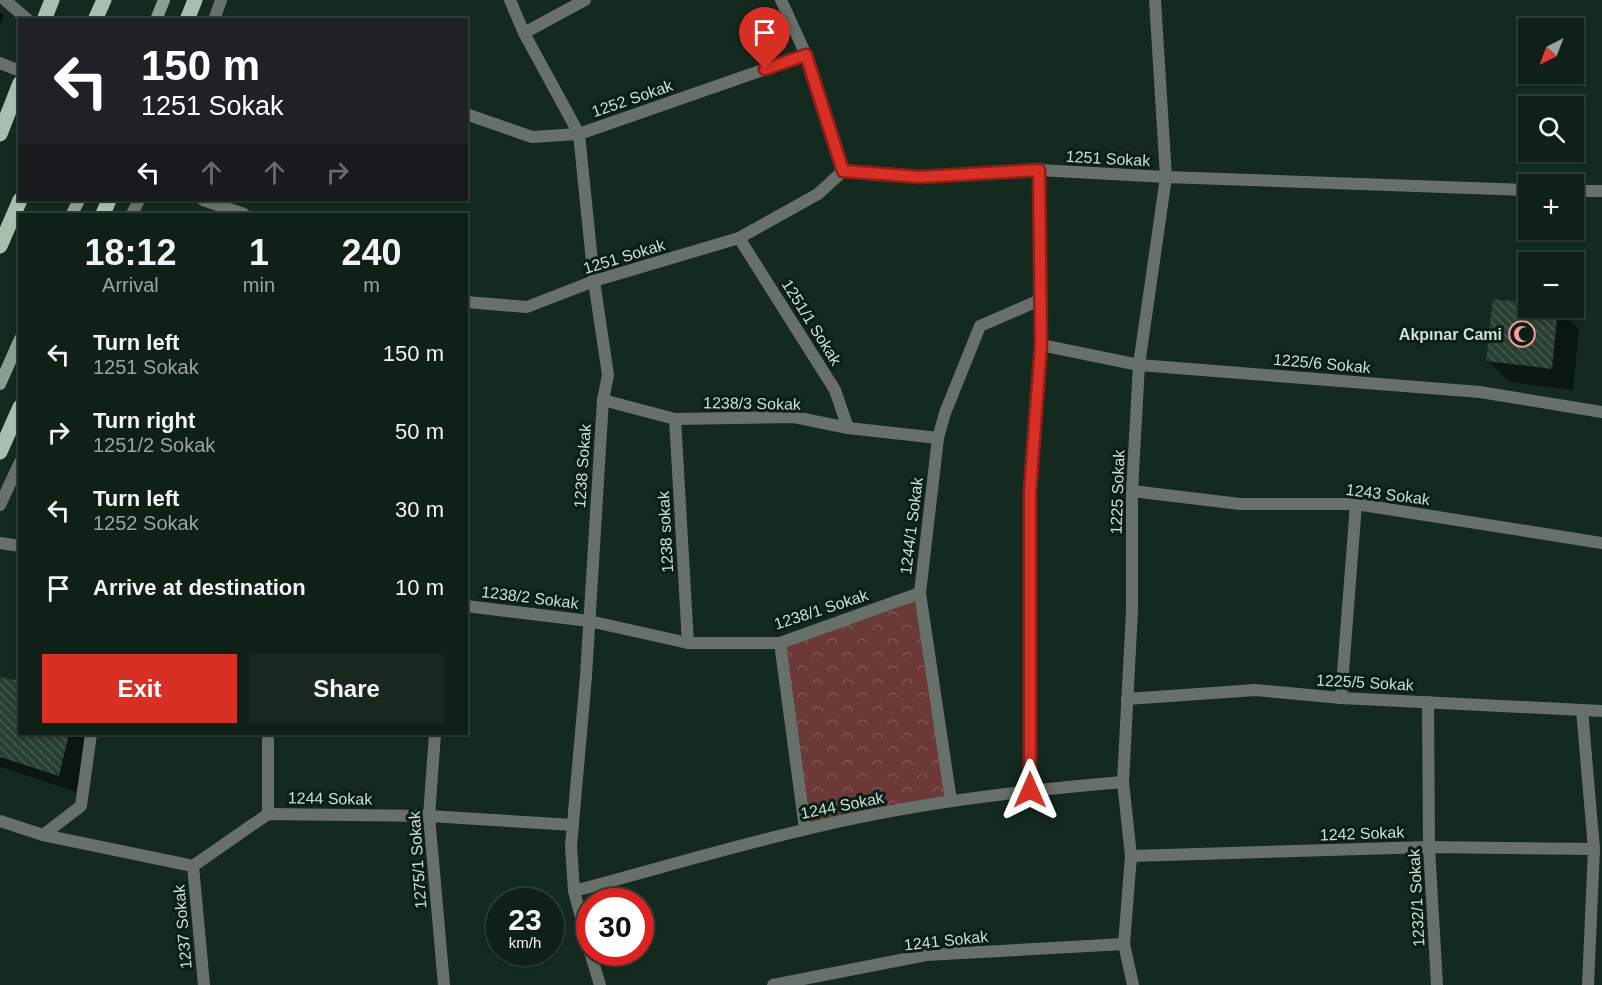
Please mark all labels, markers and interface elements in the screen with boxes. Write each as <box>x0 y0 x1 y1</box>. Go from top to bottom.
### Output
pin <box>739 7 790 69</box>
icon: arrive <box>748 16 781 49</box>
north arrow <box>1518 18 1584 84</box>
map controls <box>1518 18 1584 318</box>
icon: left <box>42 42 120 120</box>
text: 150 m <box>141 42 260 89</box>
street label: 1252 Sokak <box>589 76 676 120</box>
text: 1251 Sokak <box>141 91 284 121</box>
button: search <box>1518 96 1584 162</box>
street label: 1251 Sokak <box>1065 148 1152 169</box>
icon: left <box>132 156 165 189</box>
icon: ahead <box>195 156 228 189</box>
icon: ahead <box>258 156 291 189</box>
icon: right <box>321 156 354 189</box>
button: + <box>1518 174 1584 240</box>
text: 18:12 <box>84 232 176 273</box>
text: 1 <box>249 232 269 273</box>
text: 240 <box>341 232 402 273</box>
street label: 1251 Sokak <box>581 236 668 277</box>
button: − <box>1518 252 1584 318</box>
text: Arrival <box>102 274 159 296</box>
text: min <box>243 274 275 296</box>
text: m <box>363 274 380 296</box>
street label: 1251/1 Sokak <box>778 276 845 369</box>
mosque icon: Akpınar Cami <box>1507 319 1537 349</box>
place label: Akpınar Cami <box>1399 326 1502 343</box>
text: Turn left <box>93 330 179 355</box>
icon: left <box>42 338 75 371</box>
text: 150 m <box>383 341 444 366</box>
street label: 1225/6 Sokak <box>1272 351 1372 376</box>
text: 1251 Sokak <box>93 356 199 378</box>
street label: 1238/3 Sokak <box>703 394 802 413</box>
text: Turn right <box>93 408 195 433</box>
icon: right <box>42 416 75 449</box>
text: 50 m <box>395 419 444 444</box>
street label: 1238 Sokak <box>571 422 594 509</box>
text: 1251/2 Sokak <box>93 434 215 456</box>
street label: 1225 Sokak <box>1108 448 1128 535</box>
street label: 1244/1 Sokak <box>897 475 926 576</box>
street label: 1243 Sokak <box>1345 481 1432 508</box>
text: Turn left <box>93 486 179 511</box>
street label: 1238 sokak <box>655 490 676 573</box>
icon: left <box>42 494 75 527</box>
text: 30 m <box>395 497 444 522</box>
text: 1252 Sokak <box>93 512 199 534</box>
icon: arrive <box>42 572 75 605</box>
text: Arrive at destination <box>93 575 306 600</box>
text: 10 m <box>395 575 444 600</box>
street label: 1238/2 Sokak <box>480 583 581 612</box>
street label: 1238/1 Sokak <box>772 586 871 633</box>
button: Exit <box>42 654 237 723</box>
button: Share <box>249 654 444 723</box>
street label: 1225/5 Sokak <box>1316 671 1415 694</box>
position arrow <box>998 758 1062 822</box>
street label: 1244 Sokak <box>288 789 373 808</box>
street label: 1244 Sokak <box>799 789 886 822</box>
street label: 1275/1 Sokak <box>406 810 429 909</box>
street label: 1242 Sokak <box>1319 823 1406 843</box>
street label: 1232/1 Sokak <box>1405 848 1428 947</box>
street label: 1237 Sokak <box>170 883 195 970</box>
speed limit sign: 30 <box>576 888 654 966</box>
text: 23 <box>508 903 542 936</box>
street label: 1241 Sokak <box>903 928 990 953</box>
text: km/h <box>509 934 541 951</box>

